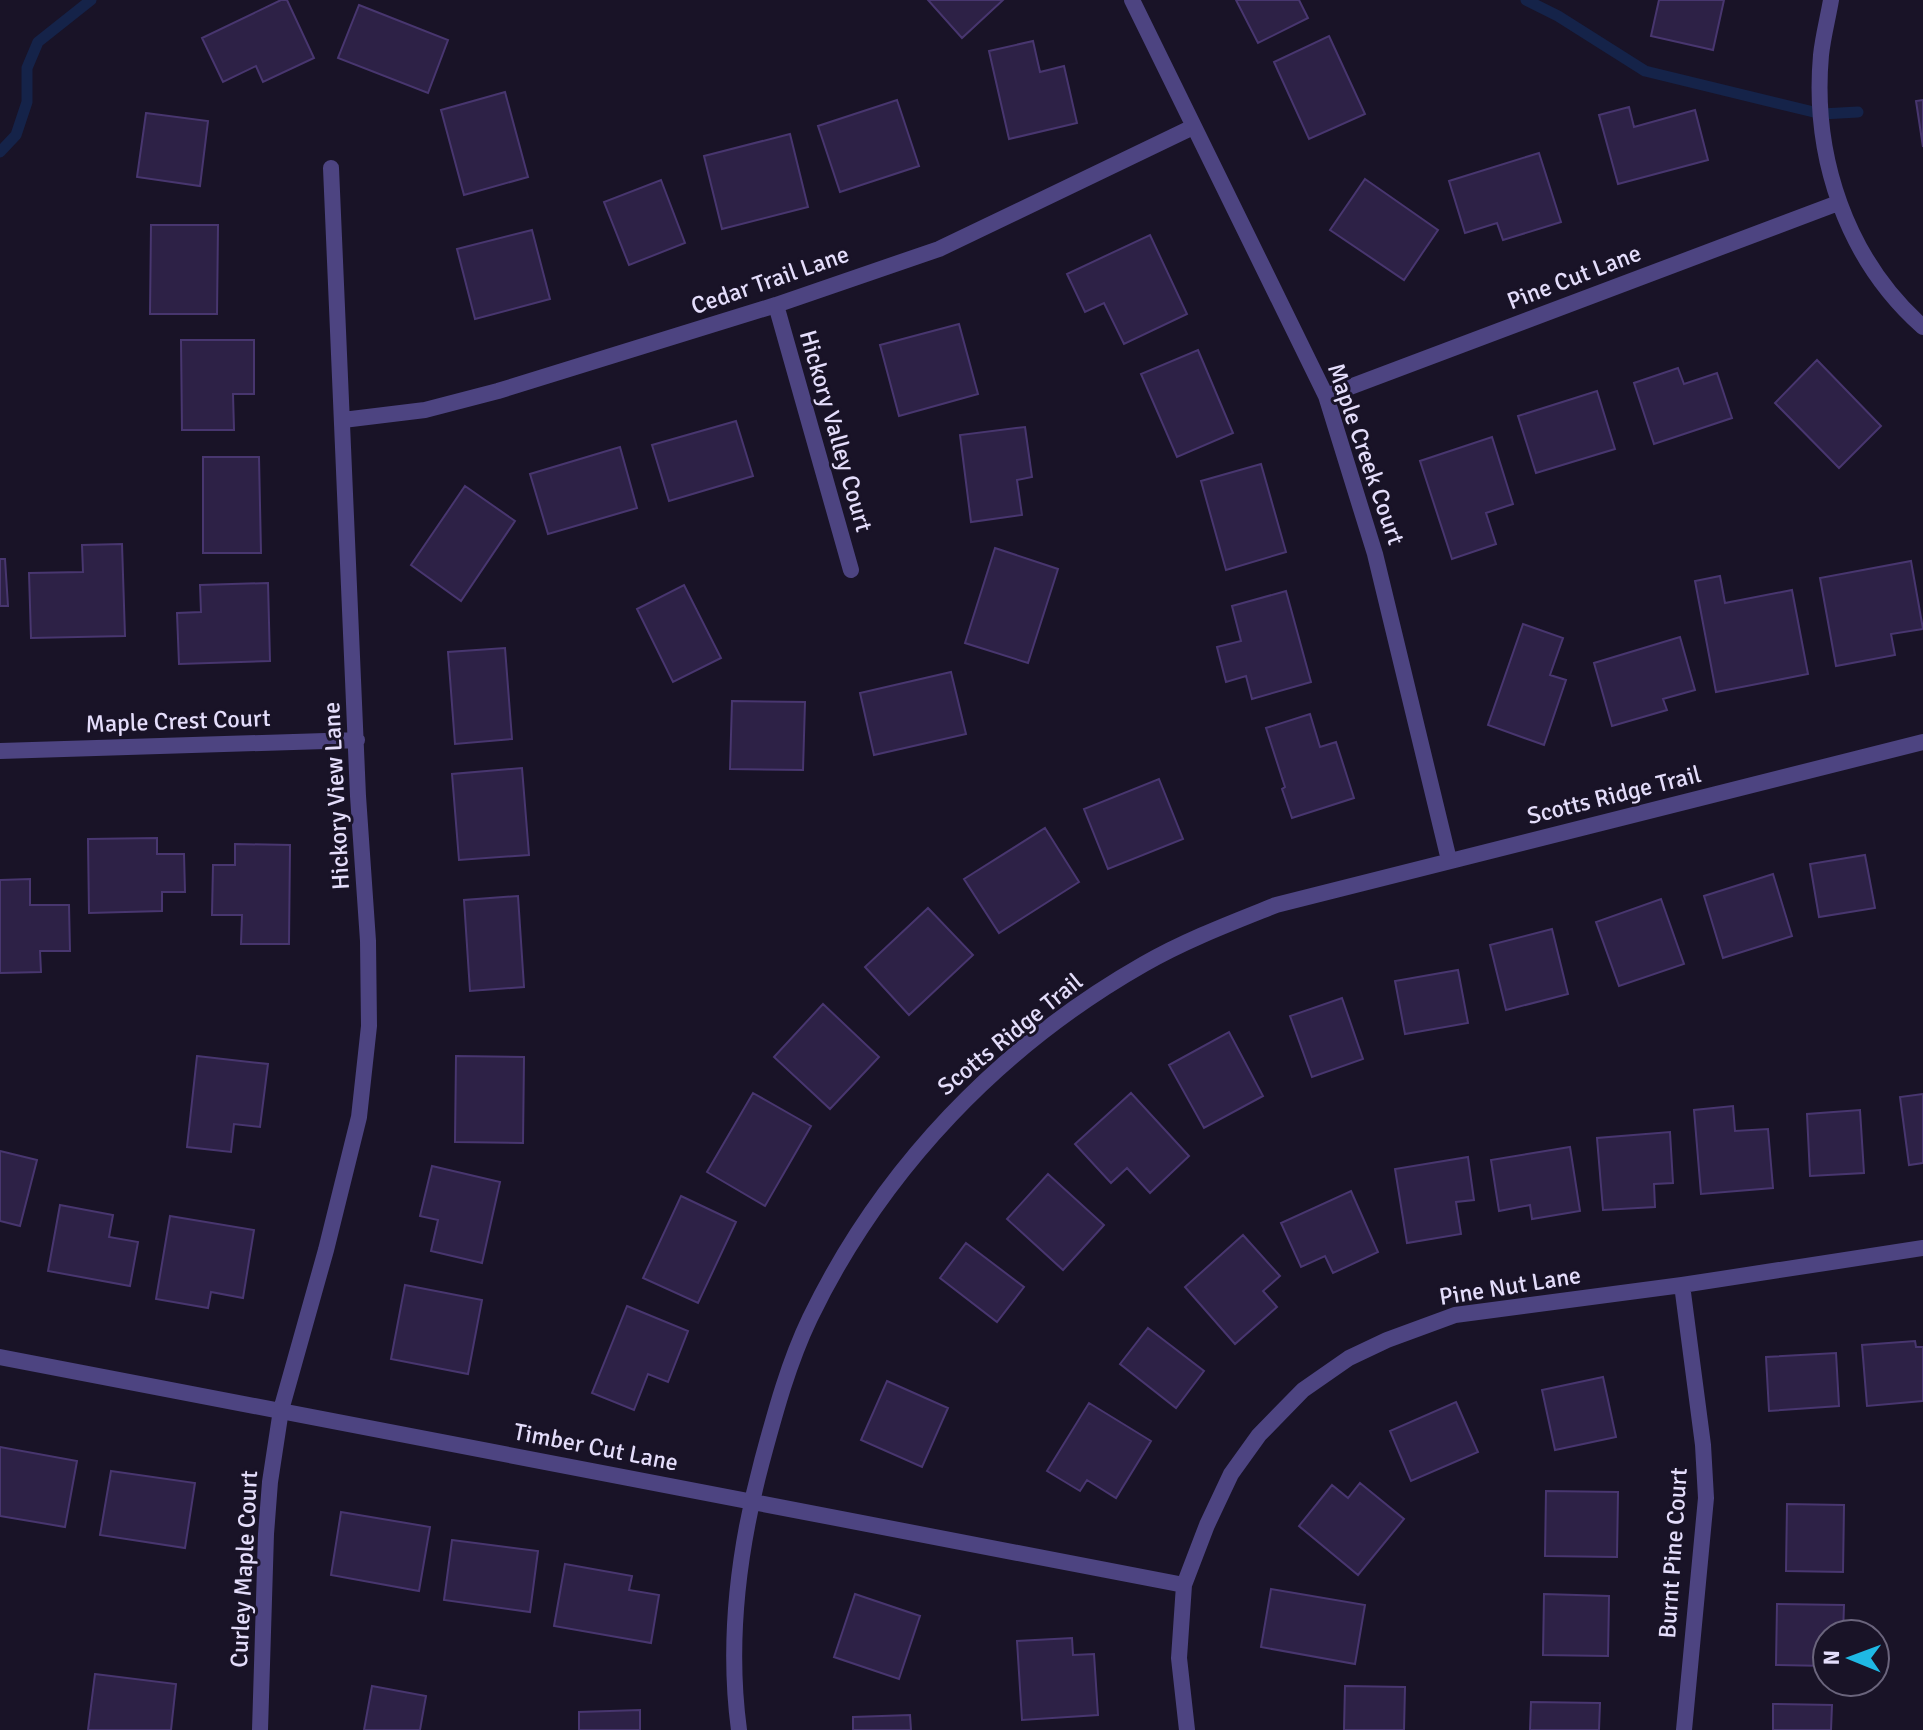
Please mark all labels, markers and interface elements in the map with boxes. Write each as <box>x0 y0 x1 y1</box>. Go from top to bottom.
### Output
street label: Pine Cut Lane <box>1503 238 1645 316</box>
street label: Cedar Trail Lane <box>687 239 853 321</box>
street label: Hickory Valley Court <box>793 327 879 535</box>
street label: Maple Creek Court <box>1321 359 1411 549</box>
street label: Hickory View Lane <box>316 701 356 891</box>
street label: Maple Crest Court <box>85 703 271 739</box>
street label: Scotts Ridge Trail <box>1524 759 1704 831</box>
street label: Scotts Ridge Trail <box>931 966 1089 1102</box>
street label: Pine Nut Lane <box>1437 1260 1583 1312</box>
street label: Timber Cut Lane <box>511 1416 681 1478</box>
street label: Burnt Pine Court <box>1652 1466 1694 1640</box>
street label: Curley Maple Court <box>224 1470 264 1668</box>
north arrow <box>1811 1618 1891 1698</box>
text: N <box>1818 1650 1845 1666</box>

